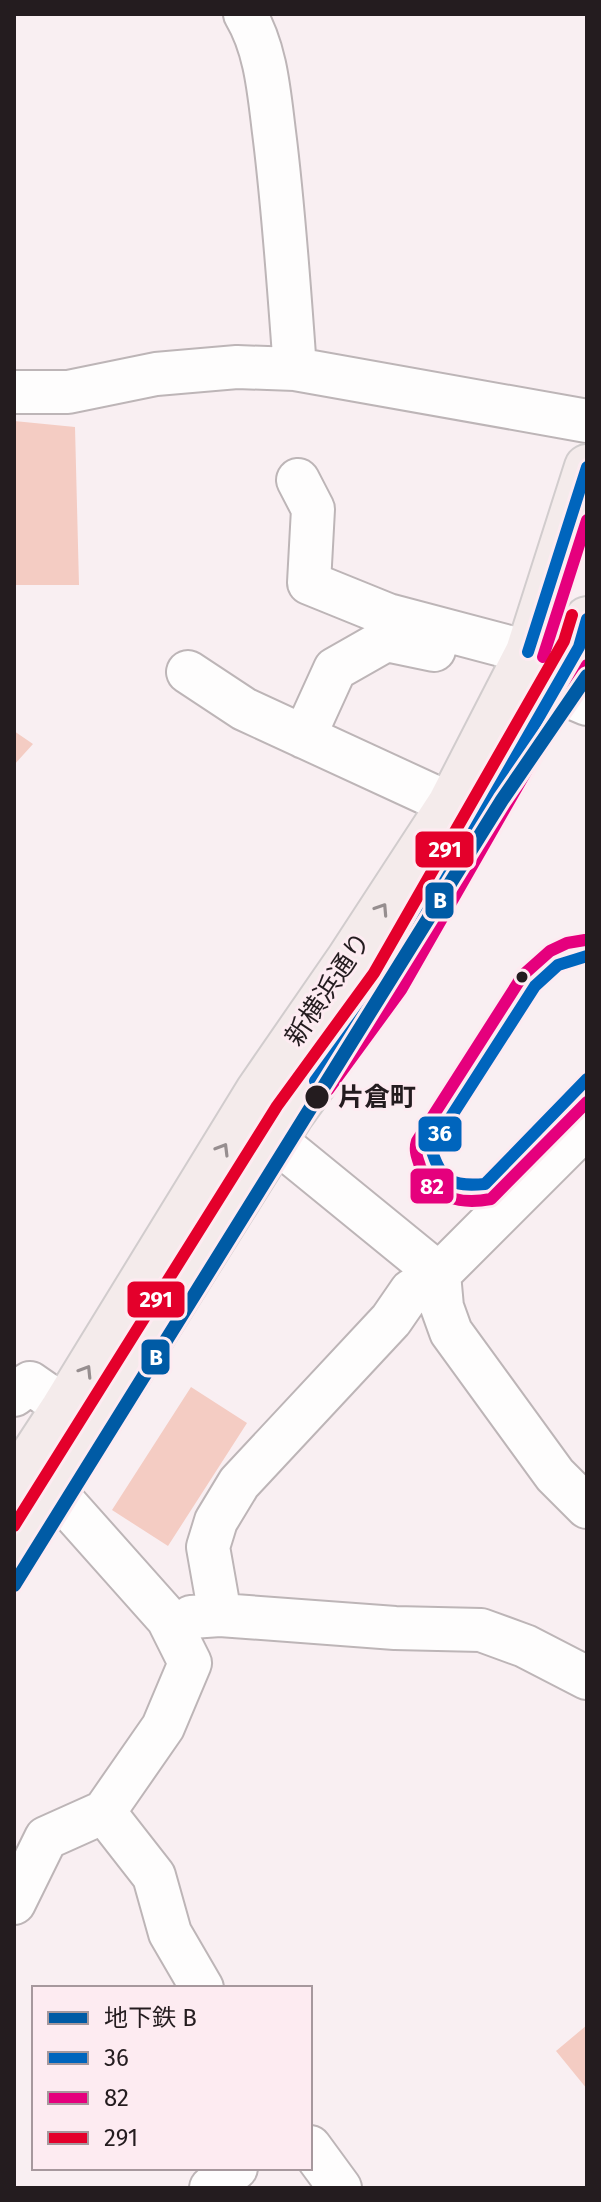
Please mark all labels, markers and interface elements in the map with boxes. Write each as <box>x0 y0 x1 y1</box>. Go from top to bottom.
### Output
line badge: 291 <box>414 830 475 869</box>
text: 291 <box>428 836 462 863</box>
line badge: B <box>424 881 455 920</box>
text: B <box>433 887 447 914</box>
one-way arrow <box>372 904 387 918</box>
street label: 新横浜通り <box>279 926 377 1052</box>
unlabelled marker <box>514 969 530 985</box>
place label: 片倉町 <box>338 1082 416 1113</box>
marker: 片倉町 <box>303 1083 331 1111</box>
line badge: 36 <box>417 1115 463 1153</box>
text: 36 <box>427 1120 452 1147</box>
one-way arrow <box>213 1143 228 1158</box>
line badge: 82 <box>409 1167 455 1205</box>
text: 82 <box>420 1173 444 1200</box>
line badge: 291 <box>126 1280 186 1319</box>
text: 291 <box>139 1286 173 1313</box>
line badge: B <box>140 1338 171 1376</box>
text: B <box>149 1344 163 1371</box>
one-way arrow <box>77 1365 92 1380</box>
legend <box>32 1986 312 2170</box>
text: 地下鉄 B <box>104 2004 197 2032</box>
text: 36 <box>104 2044 129 2072</box>
text: 82 <box>104 2084 129 2112</box>
text: 291 <box>104 2124 138 2152</box>

